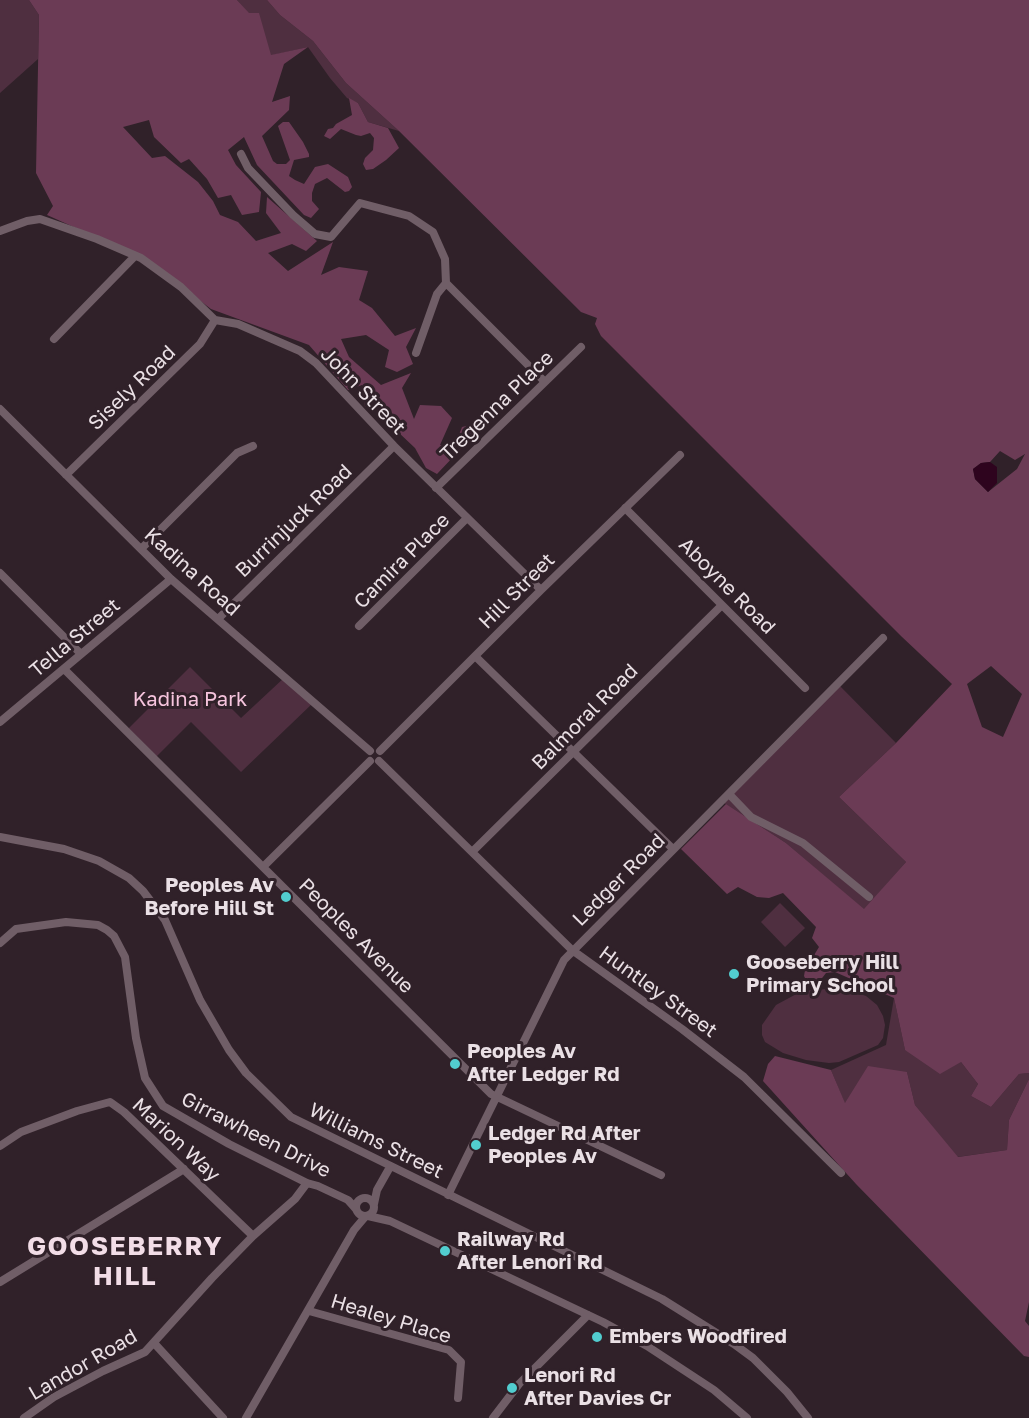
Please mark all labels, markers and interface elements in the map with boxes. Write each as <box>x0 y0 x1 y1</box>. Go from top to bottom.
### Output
street label: Sisely Road <box>84 341 180 435</box>
street label: John Street <box>316 342 410 440</box>
street label: Tregenna Place <box>435 346 559 466</box>
street label: Burrinjuck Road <box>231 459 357 583</box>
street label: Camira Place <box>349 508 455 614</box>
street label: Kadina Road <box>139 523 245 621</box>
street label: Aboyne Road <box>674 533 780 639</box>
street label: Hill Street <box>474 548 560 634</box>
street label: Tella Street <box>25 593 125 683</box>
street label: Balmoral Road <box>527 659 643 775</box>
park label: Kadina Park <box>133 688 247 712</box>
street label: Ledger Road <box>568 829 670 931</box>
street label: Peoples Avenue <box>293 873 419 999</box>
place label: Peoples Av Before Hill St <box>144 874 274 921</box>
marker: Peoples Av Before Hill St <box>279 890 293 904</box>
street label: Huntley Street <box>594 941 722 1043</box>
place label: Gooseberry Hill Primary School <box>746 951 899 998</box>
marker: Gooseberry Hill Primary School <box>727 967 741 981</box>
place label: Peoples Av After Ledger Rd <box>467 1040 619 1087</box>
marker: Peoples Av After Ledger Rd <box>448 1057 462 1071</box>
street label: Girrawheen Drive <box>177 1087 335 1183</box>
street label: Marion Way <box>127 1093 225 1187</box>
street label: Williams Street <box>305 1098 447 1184</box>
place label: Ledger Rd After Peoples Av <box>488 1122 640 1169</box>
marker: Ledger Rd After Peoples Av <box>469 1138 483 1152</box>
place label: Railway Rd After Lenori Rd <box>457 1228 603 1275</box>
district label: GOOSEBERRY HILL <box>27 1231 223 1292</box>
marker: Railway Rd After Lenori Rd <box>438 1244 452 1258</box>
street label: Healey Place <box>328 1289 454 1349</box>
street label: Landor Road <box>24 1324 142 1406</box>
place label: Embers Woodfired <box>609 1325 787 1349</box>
marker: Embers Woodfired <box>590 1330 604 1344</box>
place label: Lenori Rd After Davies Cr <box>524 1364 671 1411</box>
marker: Lenori Rd After Davies Cr <box>505 1381 519 1395</box>

